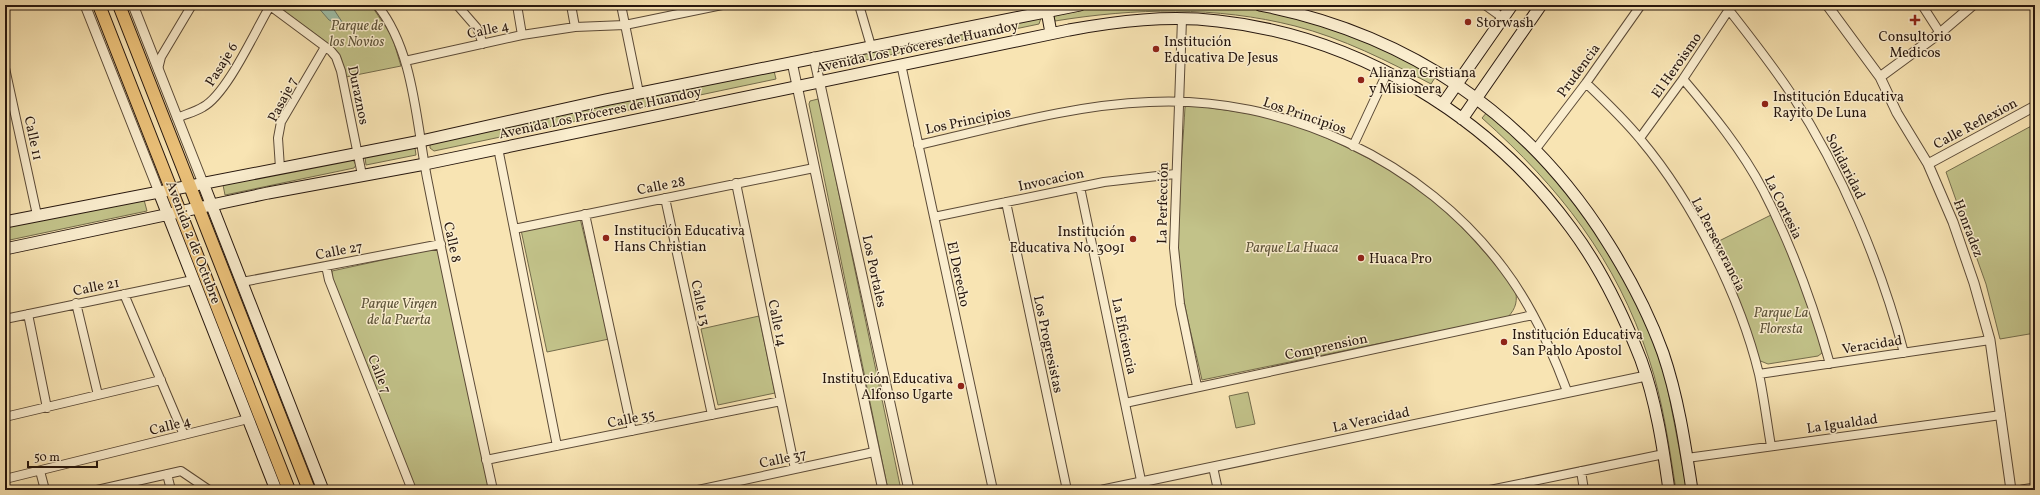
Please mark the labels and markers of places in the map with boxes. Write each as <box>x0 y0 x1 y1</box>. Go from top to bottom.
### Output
place label: Storwash <box>1476 14 1534 33</box>
marker: Consultorio Medicos <box>1909 14 1921 26</box>
marker: Storwash <box>1463 17 1473 27</box>
place label: Consultorio Medicos <box>1879 28 1951 63</box>
place label: Institución Educativa De Jesus <box>1164 33 1278 68</box>
marker: Institución Educativa De Jesus <box>1151 44 1161 54</box>
place label: Alianza Cristiana y Misionera <box>1369 64 1476 99</box>
marker: Alianza Cristiana y Misionera <box>1356 75 1366 85</box>
place label: Institución Educativa Rayito De Luna <box>1773 88 1904 123</box>
marker: Institución Educativa Rayito De Luna <box>1760 99 1770 109</box>
place label: Institución Educativa Hans Christian <box>614 222 745 257</box>
place label: Institución Educativa No. 3091 <box>1010 223 1125 258</box>
marker: Institución Educativa Hans Christian <box>601 233 611 243</box>
marker: Institución Educativa No. 3091 <box>1128 234 1138 244</box>
place label: Huaca Pro <box>1369 250 1432 269</box>
marker: Huaca Pro <box>1356 253 1366 263</box>
place label: Institución Educativa San Pablo Apostol <box>1512 326 1643 361</box>
marker: Institución Educativa San Pablo Apostol <box>1499 337 1509 347</box>
place label: Institución Educativa Alfonso Ugarte <box>822 370 953 405</box>
marker: Institución Educativa Alfonso Ugarte <box>956 381 966 391</box>

